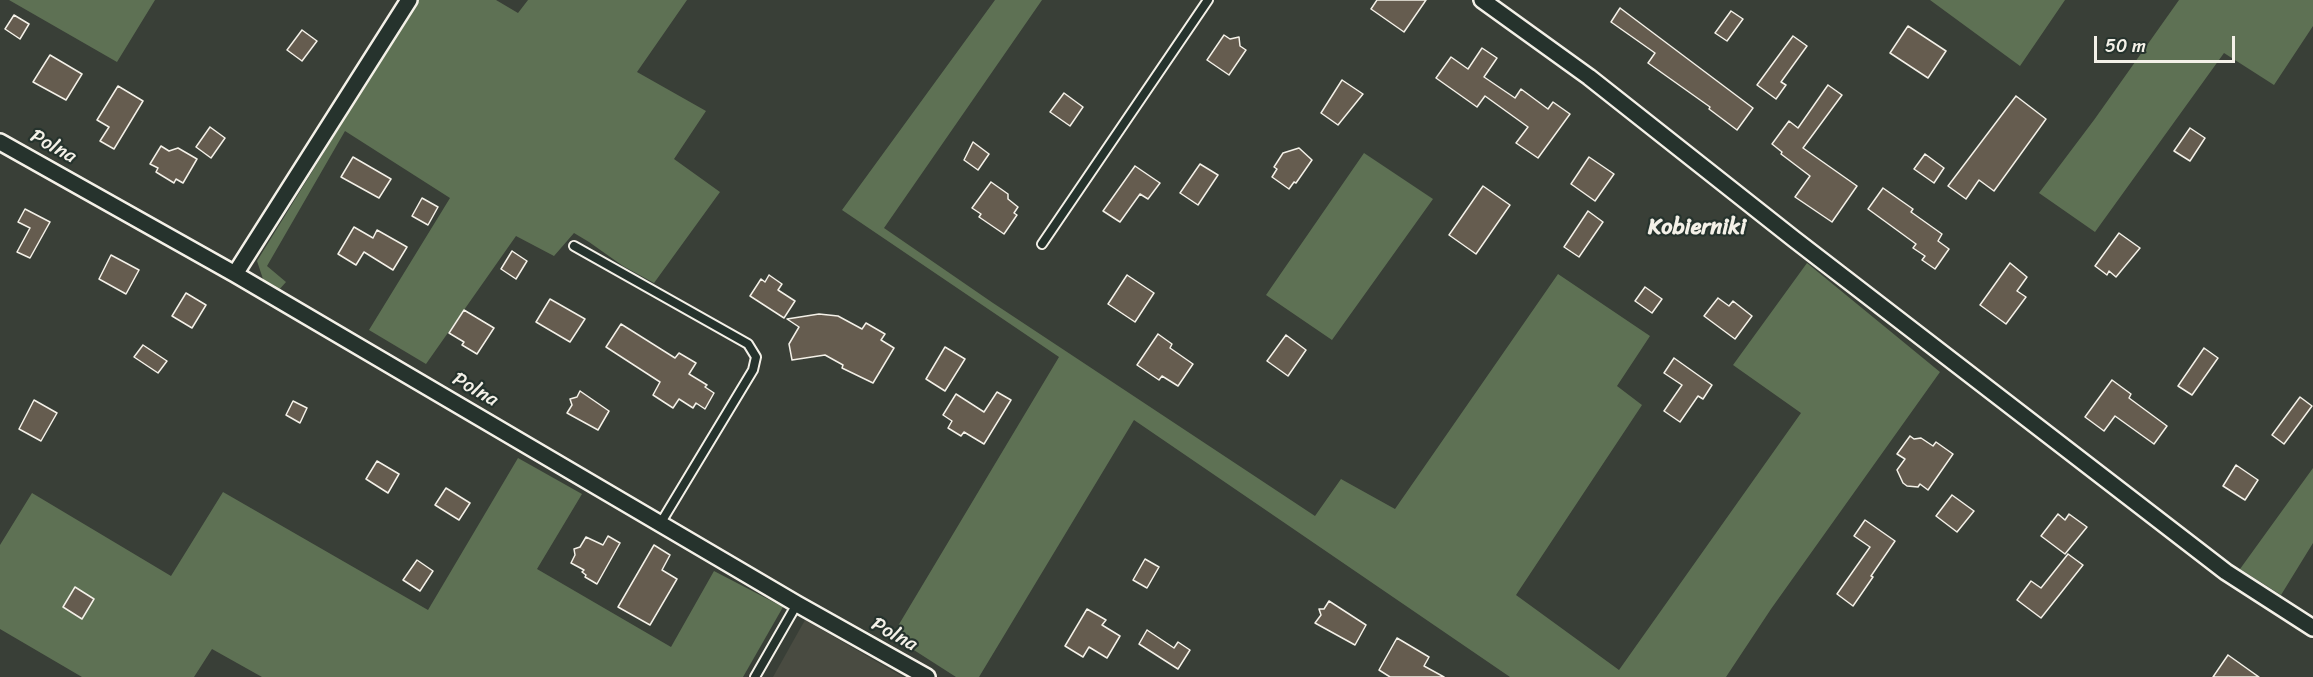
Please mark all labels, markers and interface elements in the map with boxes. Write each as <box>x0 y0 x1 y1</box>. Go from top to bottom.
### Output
scale bar <box>2097 24 2238 62</box>
text: 50 m <box>2105 30 2146 62</box>
street label: Polna <box>26 125 80 169</box>
district label: Kobierniki <box>1648 215 1746 241</box>
street label: Polna <box>448 367 502 413</box>
street label: Polna <box>867 613 921 657</box>

